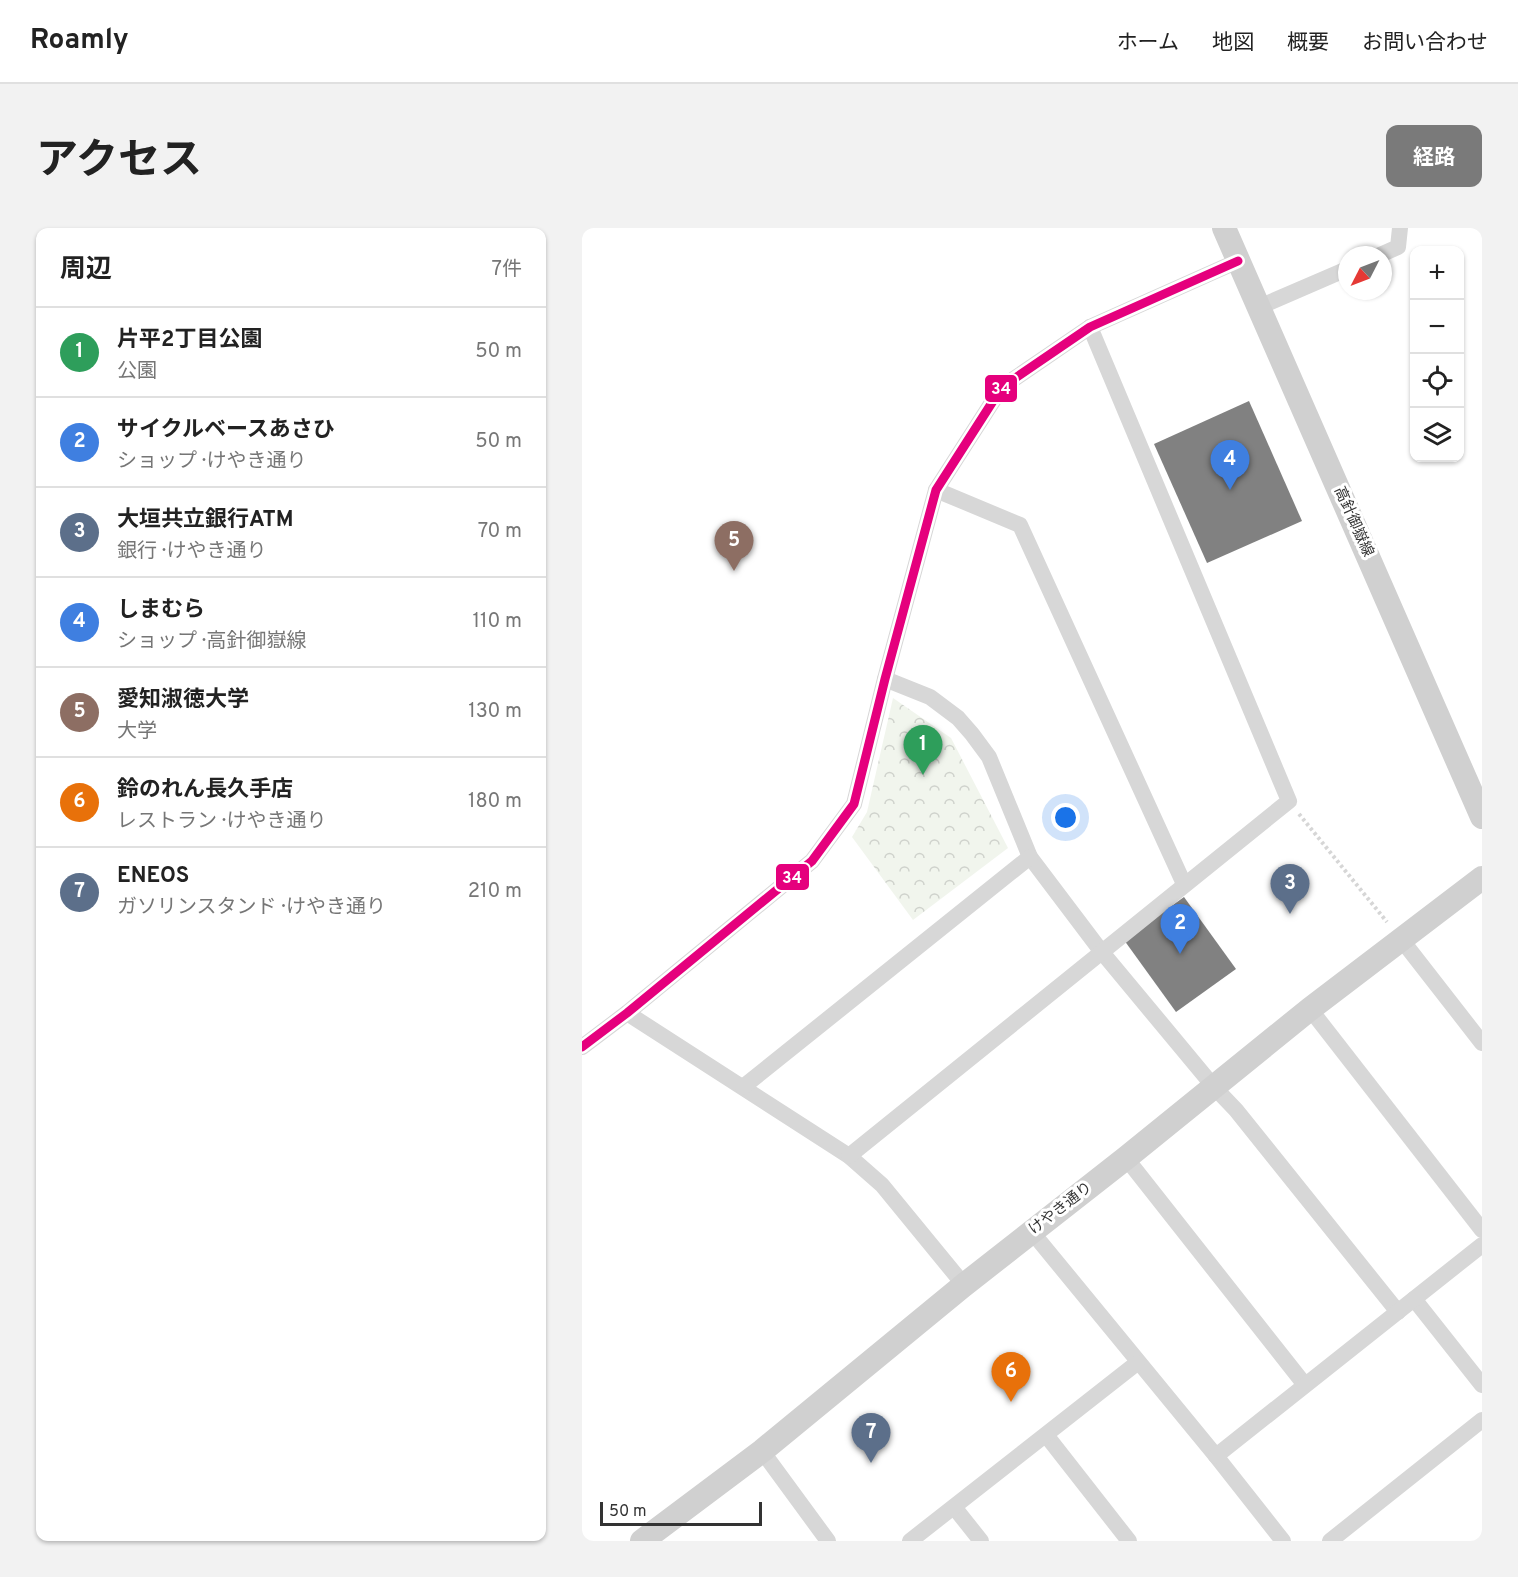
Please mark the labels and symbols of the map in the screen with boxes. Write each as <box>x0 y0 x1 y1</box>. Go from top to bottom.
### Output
north arrow <box>1338 246 1392 300</box>
line badge: 34 <box>984 374 1018 403</box>
text: 34 <box>991 380 1011 400</box>
pin: 4 <box>1210 440 1250 490</box>
street label: 高針御嶽線 <box>1329 484 1377 560</box>
pin: 5 <box>714 522 754 571</box>
pin: 1 <box>904 726 942 775</box>
your location <box>1051 803 1080 832</box>
line badge: 34 <box>775 863 810 891</box>
pin: 3 <box>1270 864 1310 914</box>
text: 34 <box>782 869 802 889</box>
pin: 2 <box>1160 904 1200 954</box>
street label: けやき通り <box>1026 1178 1096 1240</box>
pin: 6 <box>992 1352 1030 1402</box>
pin: 7 <box>852 1414 890 1463</box>
scale bar <box>600 1499 762 1526</box>

